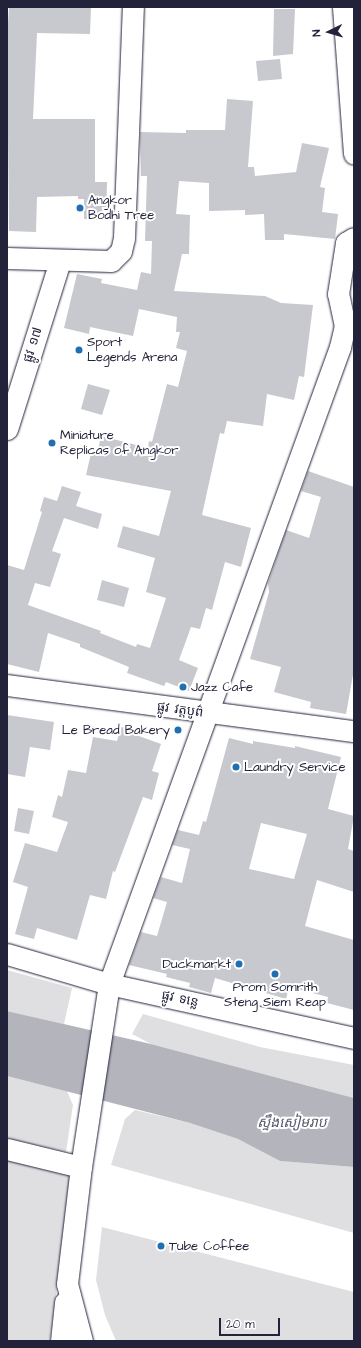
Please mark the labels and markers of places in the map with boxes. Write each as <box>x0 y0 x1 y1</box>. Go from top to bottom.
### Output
place label: Angkor Bodhi Tree <box>88 193 154 224</box>
marker: Angkor Bodhi Tree <box>75 203 85 213</box>
place label: Sport Legends Arena <box>87 335 177 366</box>
marker: Sport Legends Arena <box>74 345 84 355</box>
place label: Miniature Replicas of Angkor <box>60 428 178 459</box>
marker: Miniature Replicas of Angkor <box>47 438 57 448</box>
place label: Jazz Cafe <box>191 679 253 695</box>
marker: Jazz Cafe <box>178 682 188 692</box>
place label: Le Bread Bakery <box>62 722 170 738</box>
marker: Le Bread Bakery <box>173 725 183 735</box>
place label: Laundry Service <box>244 759 345 775</box>
marker: Laundry Service <box>231 762 241 772</box>
place label: Duckmarkt <box>163 956 231 972</box>
marker: Duckmarkt <box>234 959 244 969</box>
marker: Prom Somrith Steng Siem Reap <box>270 969 280 979</box>
place label: Prom Somrith Steng Siem Reap <box>224 980 326 1011</box>
place label: Tube Coffee <box>169 1238 249 1254</box>
marker: Tube Coffee <box>156 1241 166 1251</box>

